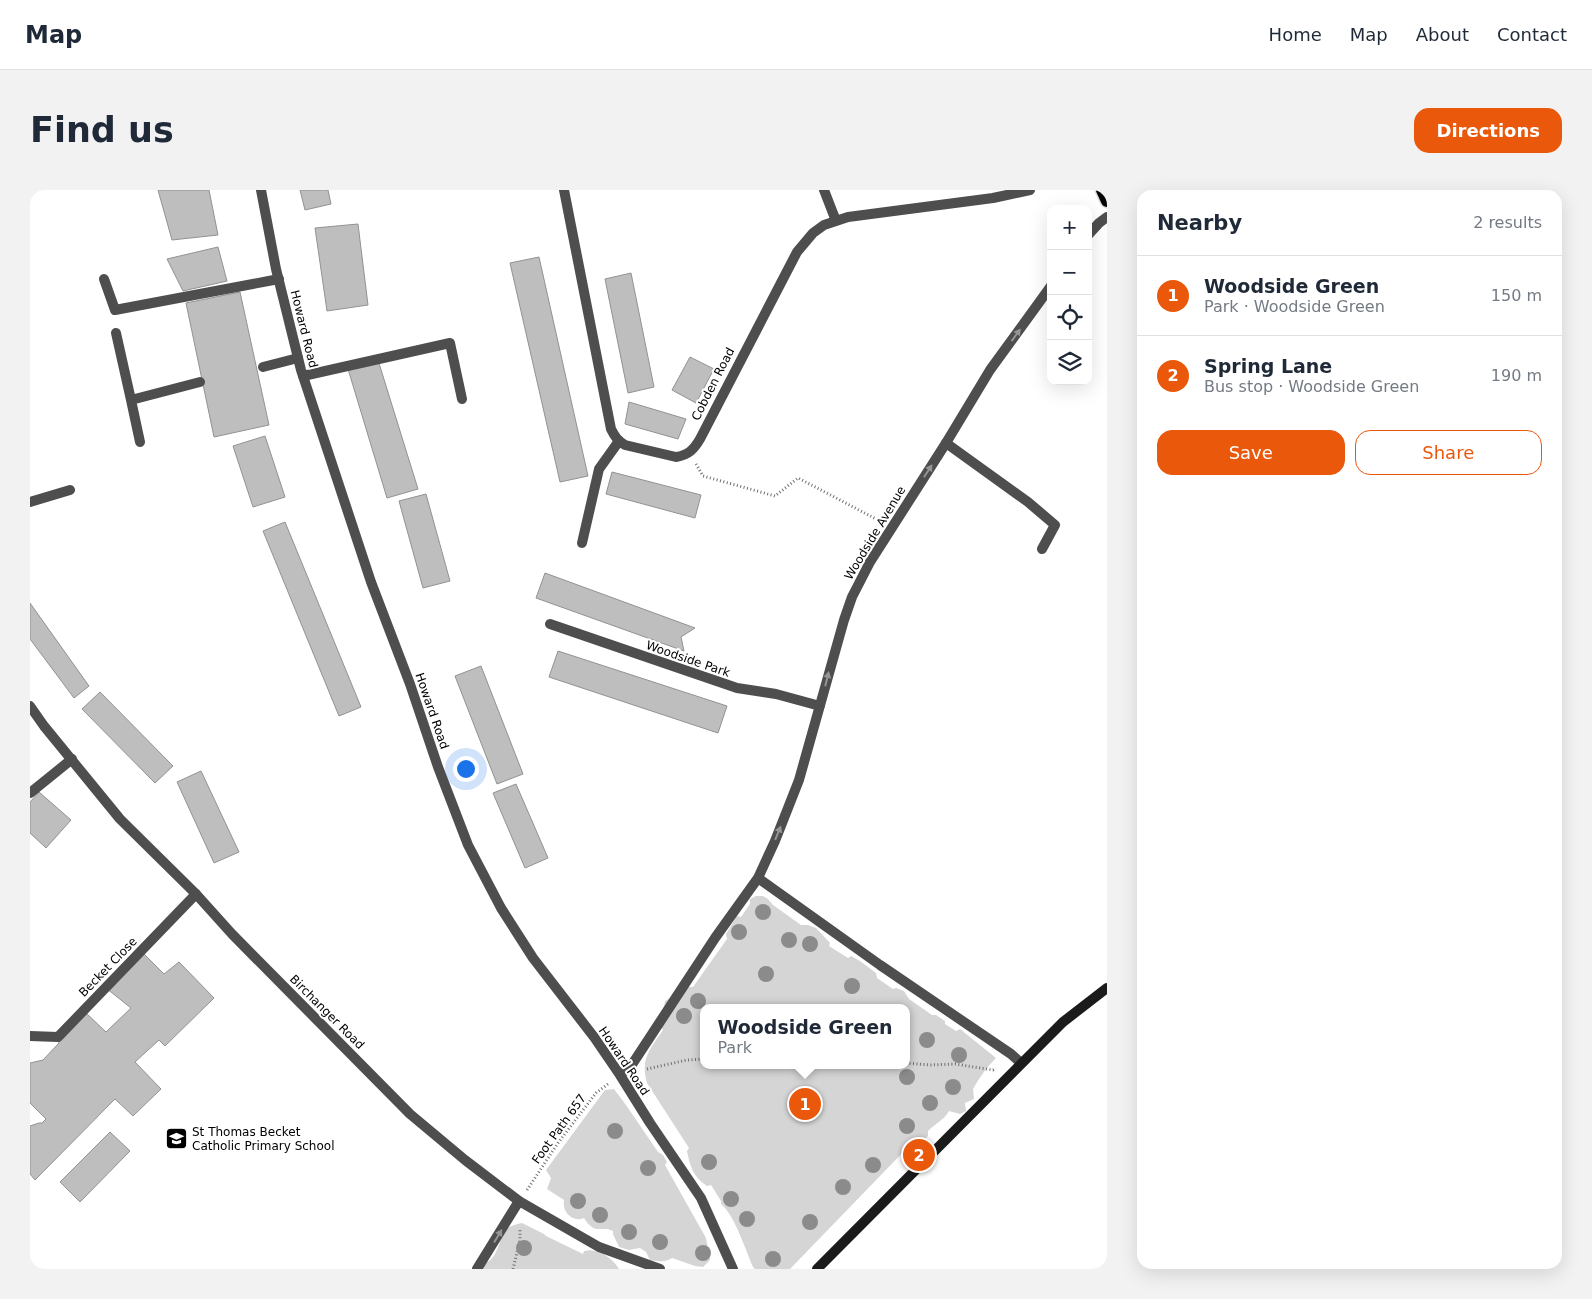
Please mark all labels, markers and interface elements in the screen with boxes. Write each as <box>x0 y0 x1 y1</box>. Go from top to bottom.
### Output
text: Map <box>25 21 82 49</box>
text: Home <box>1269 24 1322 45</box>
text: Map <box>1350 24 1388 45</box>
text: About <box>1416 24 1469 45</box>
text: Contact <box>1497 24 1567 45</box>
button: Directions <box>1414 108 1562 153</box>
text: Find us <box>30 110 174 150</box>
map controls <box>1047 205 1092 385</box>
button: + <box>1047 205 1092 250</box>
text: Nearby <box>1157 211 1242 235</box>
text: 2 results <box>1473 213 1542 232</box>
button: − <box>1047 250 1092 295</box>
text: Woodside Green <box>1204 275 1379 297</box>
text: 1 <box>1167 286 1179 305</box>
text: 150 m <box>1491 286 1542 305</box>
street label: Howard Road <box>288 289 320 369</box>
button: locate <box>1047 295 1092 340</box>
text: Park · Woodside Green <box>1204 297 1385 316</box>
one-way arrow <box>1011 328 1021 342</box>
button: layers <box>1047 340 1092 385</box>
street label: Cobden Road <box>689 345 737 423</box>
text: Spring Lane <box>1204 355 1332 377</box>
text: 2 <box>1167 366 1179 385</box>
text: 190 m <box>1491 366 1542 385</box>
text: Bus stop · Woodside Green <box>1204 377 1419 396</box>
button: Save <box>1157 430 1345 475</box>
button: Share <box>1355 430 1542 475</box>
one-way arrow <box>923 465 933 478</box>
street label: Woodside Avenue <box>842 484 908 582</box>
street label: Woodside Park <box>644 638 732 680</box>
street label: Howard Road <box>412 671 452 751</box>
one-way arrow <box>824 671 832 686</box>
your location <box>453 756 479 782</box>
one-way arrow <box>775 826 782 841</box>
street label: Becket Close <box>76 934 140 1000</box>
street label: Birchanger Road <box>287 972 367 1052</box>
popup <box>700 1004 910 1069</box>
text: Woodside Green <box>717 1016 893 1038</box>
street label: Howard Road <box>596 1024 652 1098</box>
text: Park <box>717 1038 752 1057</box>
pin: 1 <box>789 1085 821 1123</box>
street label: Foot Path 657 <box>529 1091 589 1167</box>
place label: St Thomas Becket Catholic Primary School <box>192 1125 335 1153</box>
school or university icon: St Thomas Becket Catholic Primary School <box>164 1127 188 1151</box>
pin: 2 <box>903 1136 935 1174</box>
one-way arrow <box>494 1229 503 1242</box>

